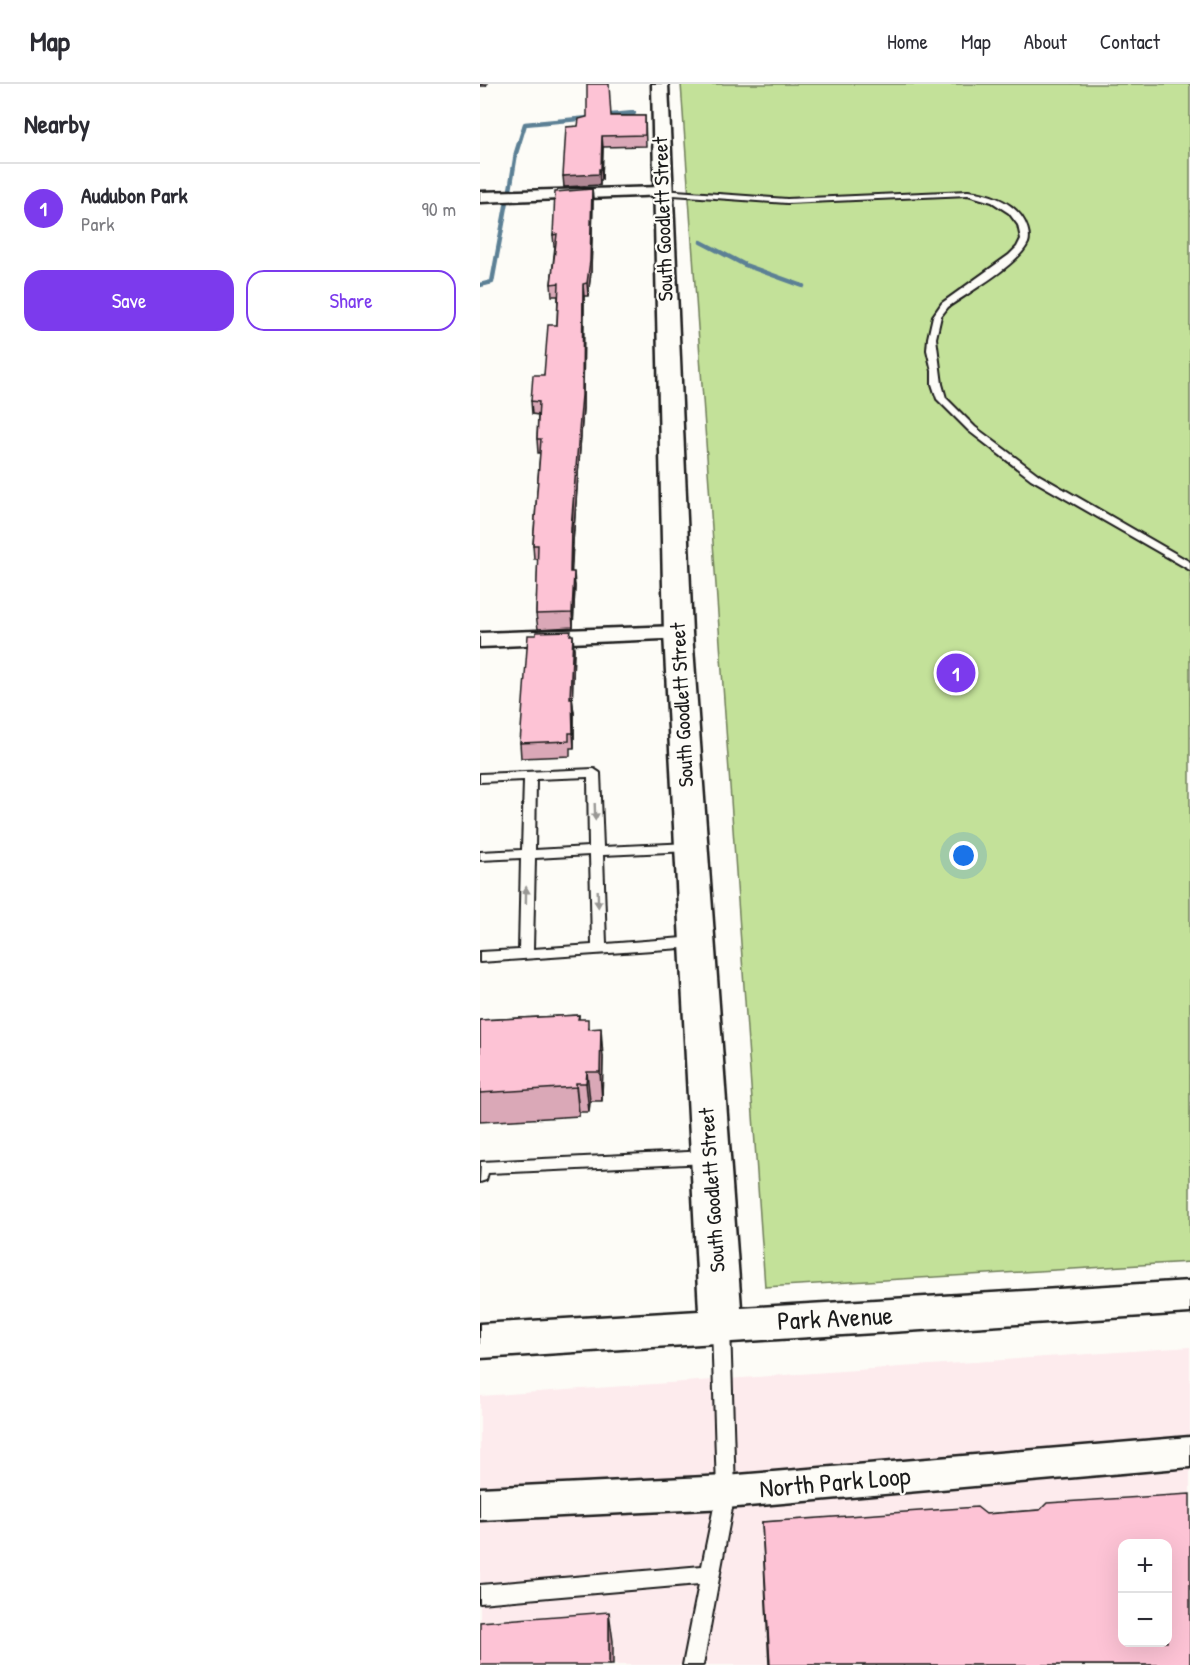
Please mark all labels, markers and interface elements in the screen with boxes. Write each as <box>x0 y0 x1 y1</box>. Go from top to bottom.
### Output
text: Map <box>30 22 70 60</box>
text: Home <box>887 27 928 56</box>
text: Map <box>961 27 991 56</box>
text: About <box>1024 27 1067 56</box>
text: Contact <box>1100 27 1160 56</box>
text: Nearby <box>24 106 90 141</box>
street label: South Goodlett Street <box>645 135 680 302</box>
text: Audubon Park <box>81 180 188 210</box>
text: 1 <box>40 195 47 222</box>
text: 90 m <box>422 195 456 222</box>
text: Park <box>81 210 114 237</box>
button: Save <box>24 270 234 331</box>
button: Share <box>246 270 456 331</box>
street label: South Goodlett Street <box>663 621 700 788</box>
pin: 1 <box>936 650 976 696</box>
one-way arrow <box>590 802 600 821</box>
your location <box>949 841 978 870</box>
one-way arrow <box>521 886 531 905</box>
one-way arrow <box>593 890 602 909</box>
street label: South Goodlett Street <box>691 1106 732 1273</box>
street label: Park Avenue <box>776 1297 894 1338</box>
street label: North Park Loop <box>758 1457 912 1506</box>
map controls <box>1118 1539 1172 1647</box>
button: + <box>1118 1539 1172 1593</box>
button: − <box>1118 1593 1172 1647</box>

